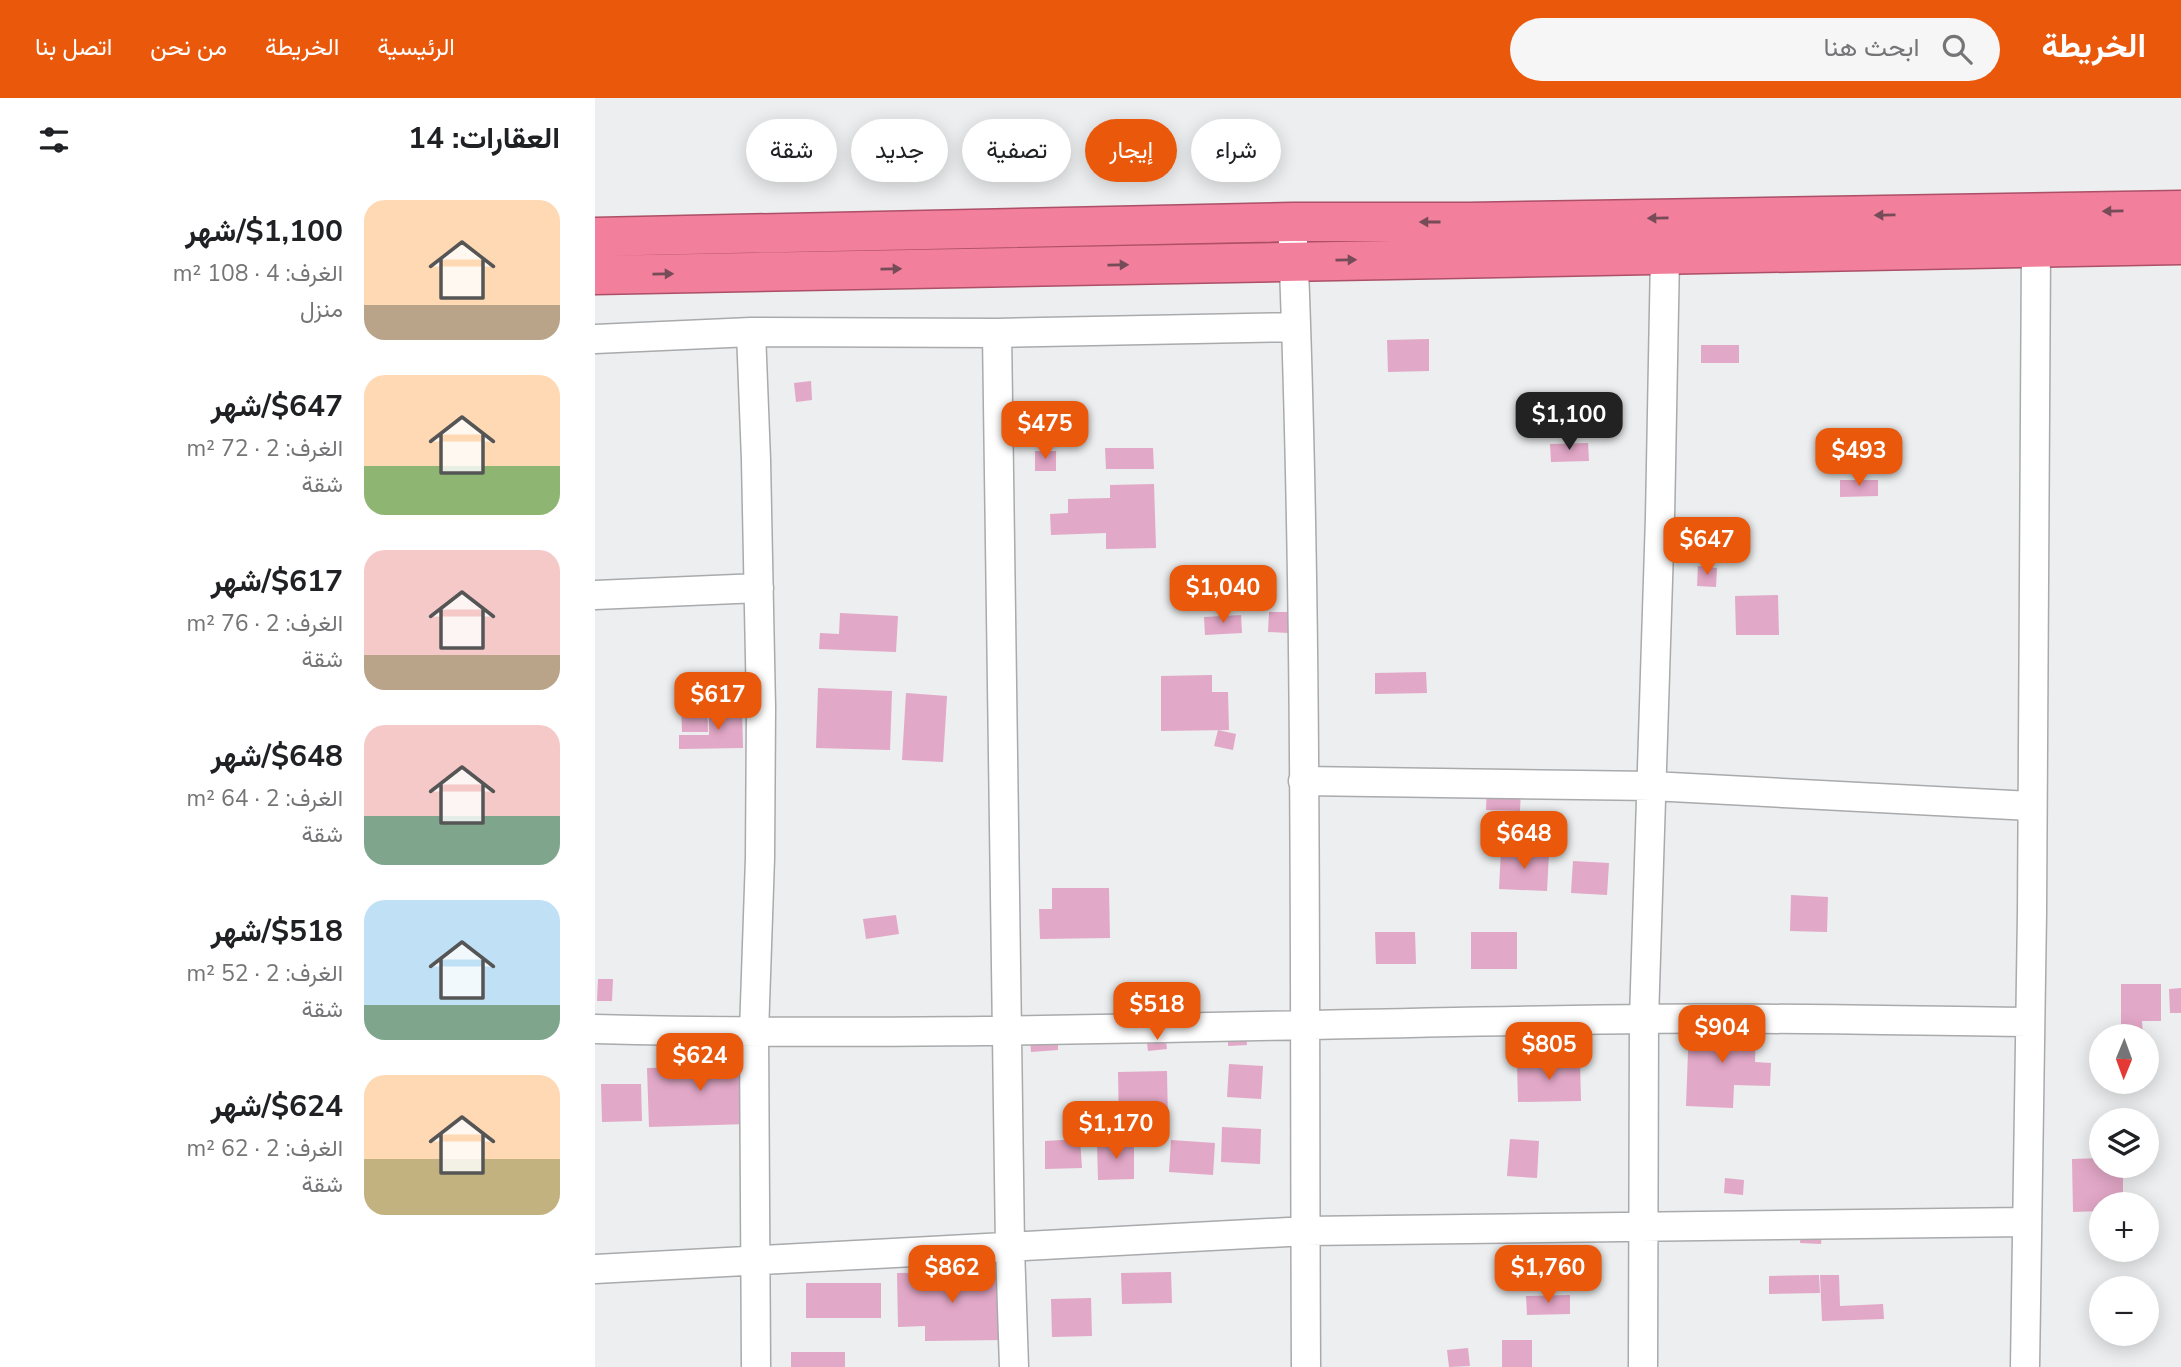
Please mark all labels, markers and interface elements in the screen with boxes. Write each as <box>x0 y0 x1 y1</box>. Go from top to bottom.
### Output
search box <box>1510 18 2000 81</box>
text: الخريطة <box>2042 24 2146 69</box>
text: ابحث هنا <box>1824 30 1920 65</box>
icon: search <box>1938 30 1976 68</box>
text: اتصل بنا <box>35 31 112 63</box>
text: من نحن <box>150 31 227 63</box>
text: الخريطة <box>265 31 339 63</box>
text: الرئيسية <box>377 31 455 63</box>
text: العقارات: 14 <box>408 118 560 159</box>
chip: شقة <box>746 119 837 182</box>
chip: جديد <box>851 119 948 182</box>
chip: تصفية <box>962 119 1071 182</box>
chip: إيجار <box>1085 119 1177 182</box>
chip: شراء <box>1191 119 1281 182</box>
icon: filters <box>35 121 73 159</box>
one-way arrow <box>2102 205 2124 217</box>
one-way arrow <box>1874 209 1896 221</box>
text: $1,100/شهر <box>185 211 343 252</box>
one-way arrow <box>1647 213 1669 224</box>
one-way arrow <box>1419 216 1441 228</box>
icon: home <box>420 228 504 312</box>
one-way arrow <box>1335 254 1357 266</box>
text: الغرف: 4 · 108 m² <box>173 258 343 289</box>
one-way arrow <box>1107 259 1129 271</box>
one-way arrow <box>880 264 902 275</box>
one-way arrow <box>652 268 674 279</box>
text: منزل <box>300 294 343 325</box>
text: $647/شهر <box>211 386 343 427</box>
pin: $1,100 <box>1512 392 1626 452</box>
text: $1,100 <box>1532 399 1606 430</box>
pin: $475 <box>1004 402 1086 461</box>
icon: home <box>420 403 504 487</box>
text: $475 <box>1017 408 1073 439</box>
pin: $493 <box>1818 428 1900 488</box>
text: الغرف: 2 · 72 m² <box>187 433 343 464</box>
text: $493 <box>1831 435 1887 466</box>
text: شقة <box>301 469 343 500</box>
pin: $647 <box>1666 518 1748 577</box>
text: $647 <box>1679 524 1735 555</box>
text: $617/شهر <box>211 561 343 602</box>
pin: $1,040 <box>1166 566 1280 625</box>
text: $1,040 <box>1186 572 1260 603</box>
icon: home <box>420 578 504 662</box>
text: الغرف: 2 · 76 m² <box>187 608 343 639</box>
text: شقة <box>301 644 343 675</box>
pin: $617 <box>677 672 759 732</box>
text: $617 <box>690 679 746 710</box>
text: $648/شهر <box>211 736 343 777</box>
icon: home <box>420 753 504 837</box>
text: الغرف: 2 · 64 m² <box>187 783 343 814</box>
pin: $648 <box>1483 812 1565 871</box>
text: $648 <box>1496 818 1552 849</box>
text: شقة <box>301 819 343 850</box>
text: $518/شهر <box>211 911 343 952</box>
icon: home <box>420 928 504 1012</box>
text: الغرف: 2 · 52 m² <box>187 958 343 989</box>
pin: $518 <box>1116 982 1198 1042</box>
text: $518 <box>1129 989 1185 1020</box>
text: شقة <box>301 994 343 1025</box>
pin: $904 <box>1681 1006 1763 1065</box>
text: $904 <box>1694 1012 1750 1043</box>
pin: $805 <box>1508 1023 1590 1082</box>
north arrow <box>2089 1024 2159 1094</box>
map controls <box>2089 1024 2159 1346</box>
text: $805 <box>1521 1029 1577 1060</box>
pin: $624 <box>659 1034 741 1093</box>
text: $624 <box>672 1040 728 1071</box>
text: $624/شهر <box>211 1086 343 1127</box>
pin: $1,170 <box>1059 1102 1173 1161</box>
icon: home <box>420 1103 504 1187</box>
text: $1,170 <box>1079 1108 1153 1139</box>
button: layers <box>2089 1108 2159 1178</box>
text: الغرف: 2 · 62 m² <box>187 1133 343 1164</box>
text: شقة <box>301 1169 343 1200</box>
button: + <box>2089 1192 2159 1262</box>
pin: $862 <box>911 1246 993 1305</box>
pin: $1,760 <box>1491 1246 1605 1305</box>
text: $862 <box>924 1252 980 1283</box>
text: $1,760 <box>1511 1252 1585 1283</box>
button: − <box>2089 1276 2159 1346</box>

